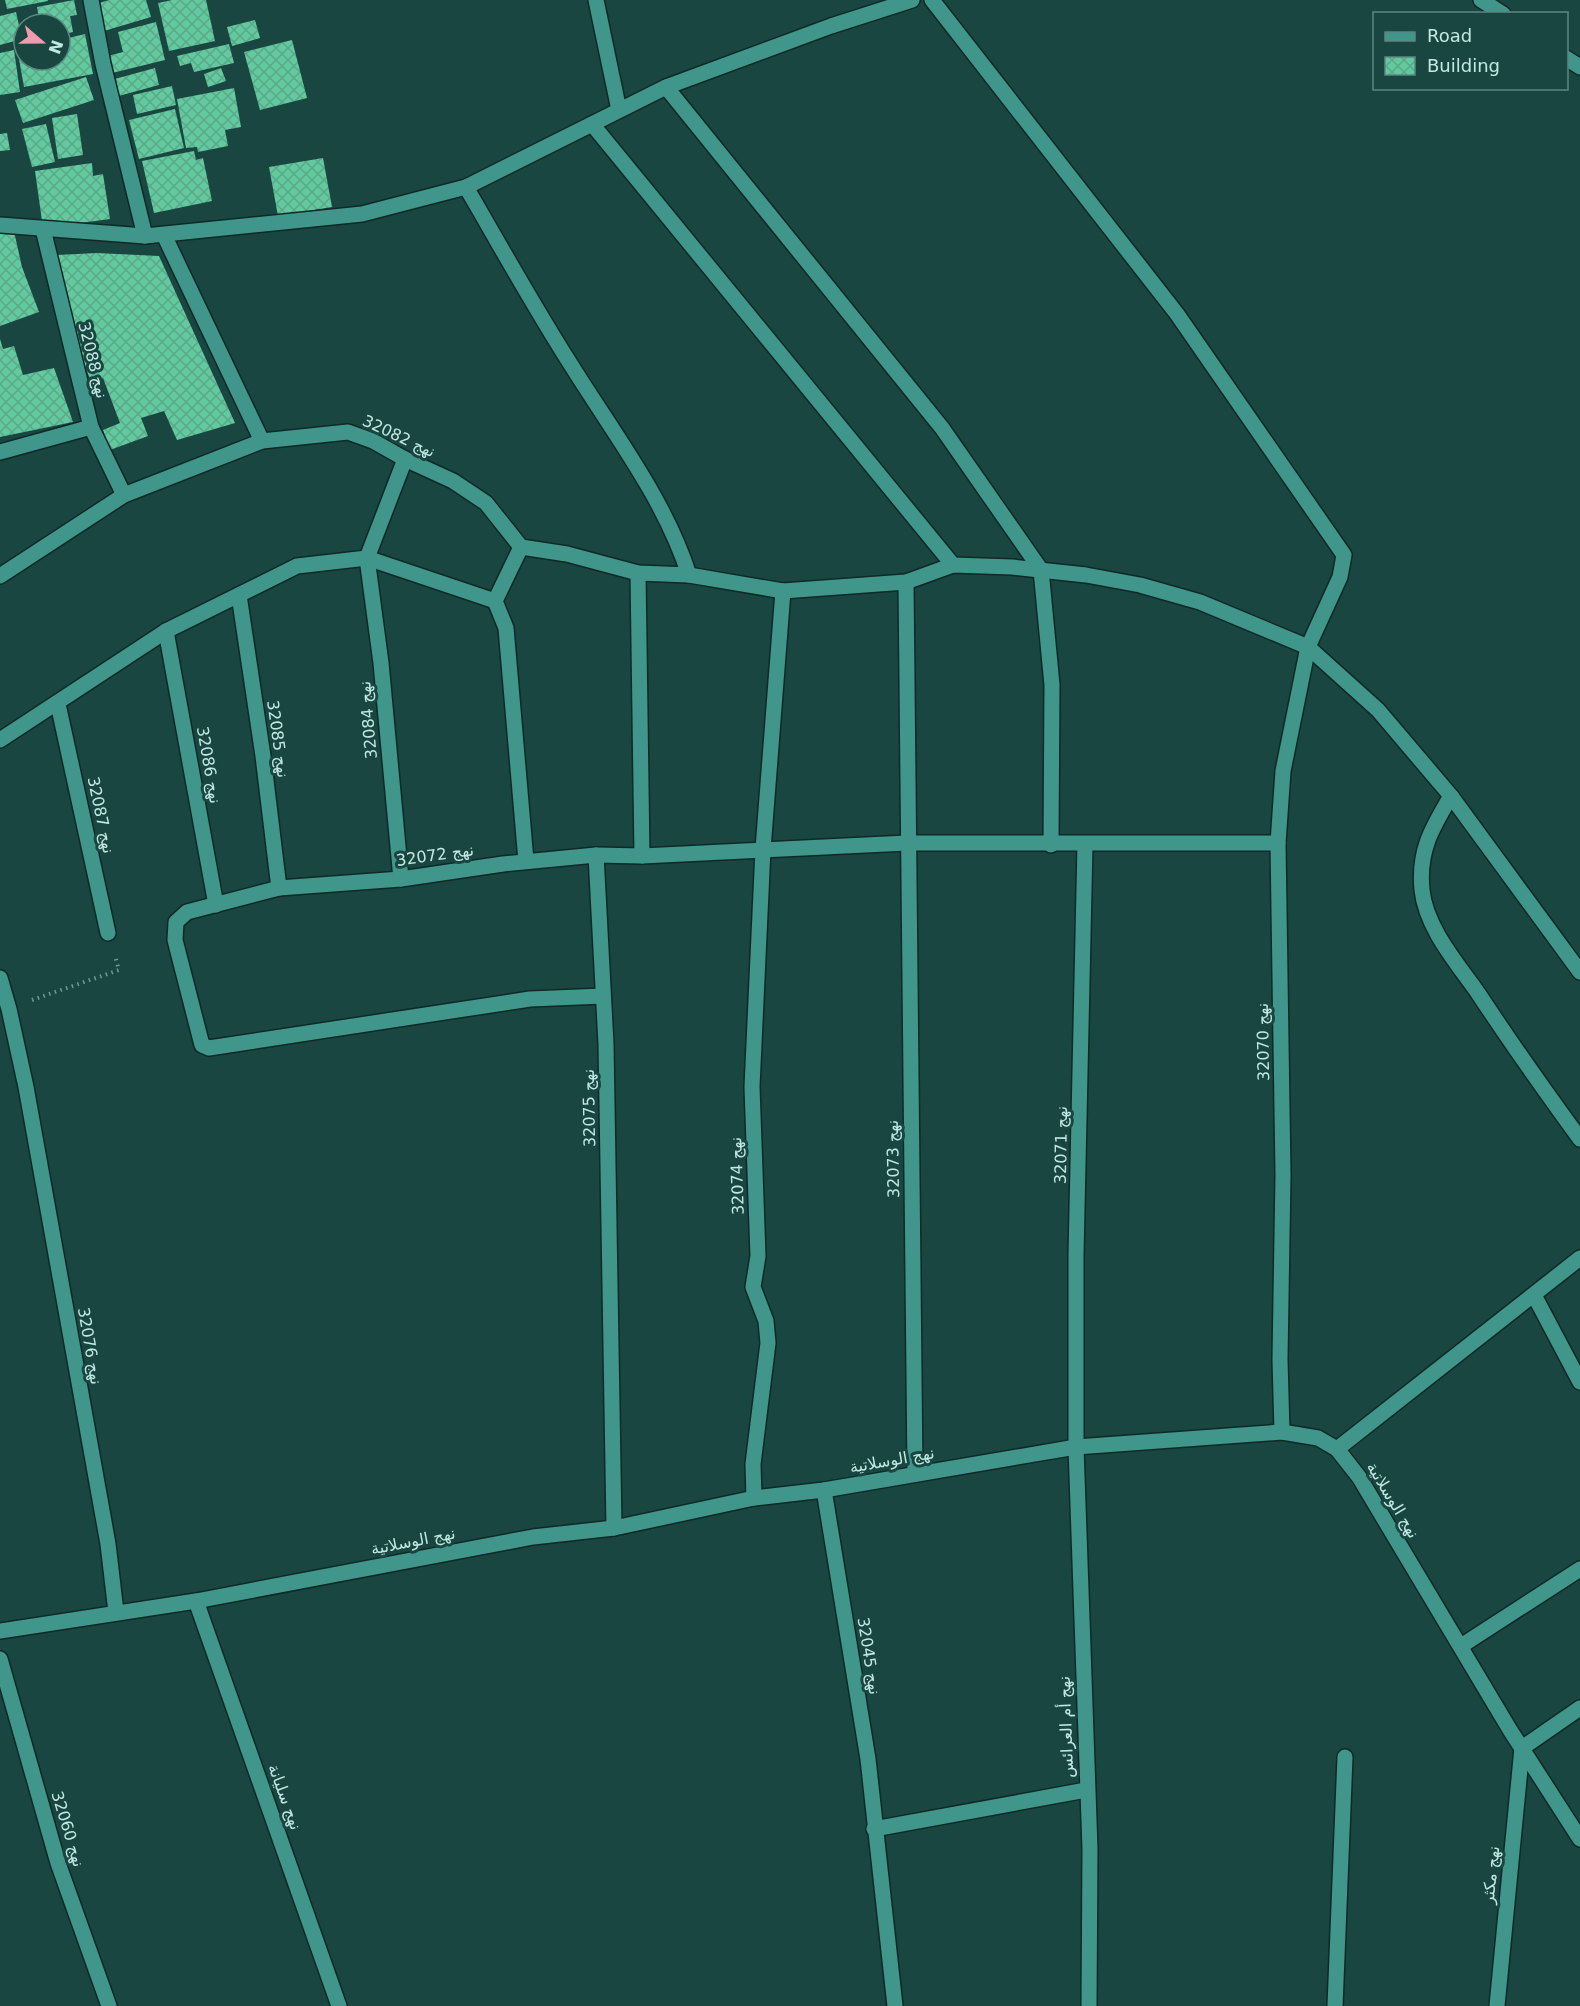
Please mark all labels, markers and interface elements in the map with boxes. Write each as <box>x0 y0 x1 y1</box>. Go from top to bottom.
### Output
north arrow <box>12 12 72 72</box>
legend <box>1373 12 1568 90</box>
text: Road <box>1427 25 1472 46</box>
text: N <box>44 37 67 57</box>
text: Building <box>1427 55 1500 76</box>
street label: نهج 32088 <box>73 320 112 400</box>
street label: نهج 32082 <box>359 411 438 462</box>
street label: نهج 32084 <box>355 680 382 760</box>
street label: نهج 32085 <box>262 699 293 779</box>
street label: نهج 32086 <box>192 725 225 805</box>
street label: نهج 32087 <box>83 775 118 855</box>
street label: نهج 32072 <box>395 840 475 871</box>
street label: نهج 32070 <box>1253 1003 1274 1081</box>
street label: نهج 32075 <box>579 1069 600 1147</box>
street label: نهج 32071 <box>1051 1106 1072 1184</box>
street label: نهج 32073 <box>883 1120 904 1198</box>
street label: نهج 32074 <box>726 1137 749 1215</box>
street label: نهج 32076 <box>73 1306 106 1386</box>
street label: نهج الوسلاتية <box>848 1443 936 1478</box>
street label: نهج الوسلاتية <box>1362 1458 1423 1542</box>
street label: نهج الوسلاتية <box>369 1524 457 1559</box>
street label: نهج 32045 <box>853 1616 884 1696</box>
street label: نهج أم العرائس <box>1054 1676 1078 1778</box>
street label: نهج سليانة <box>263 1761 306 1833</box>
street label: نهج 32060 <box>47 1789 89 1869</box>
street label: نهج مكثر <box>1478 1845 1504 1906</box>

